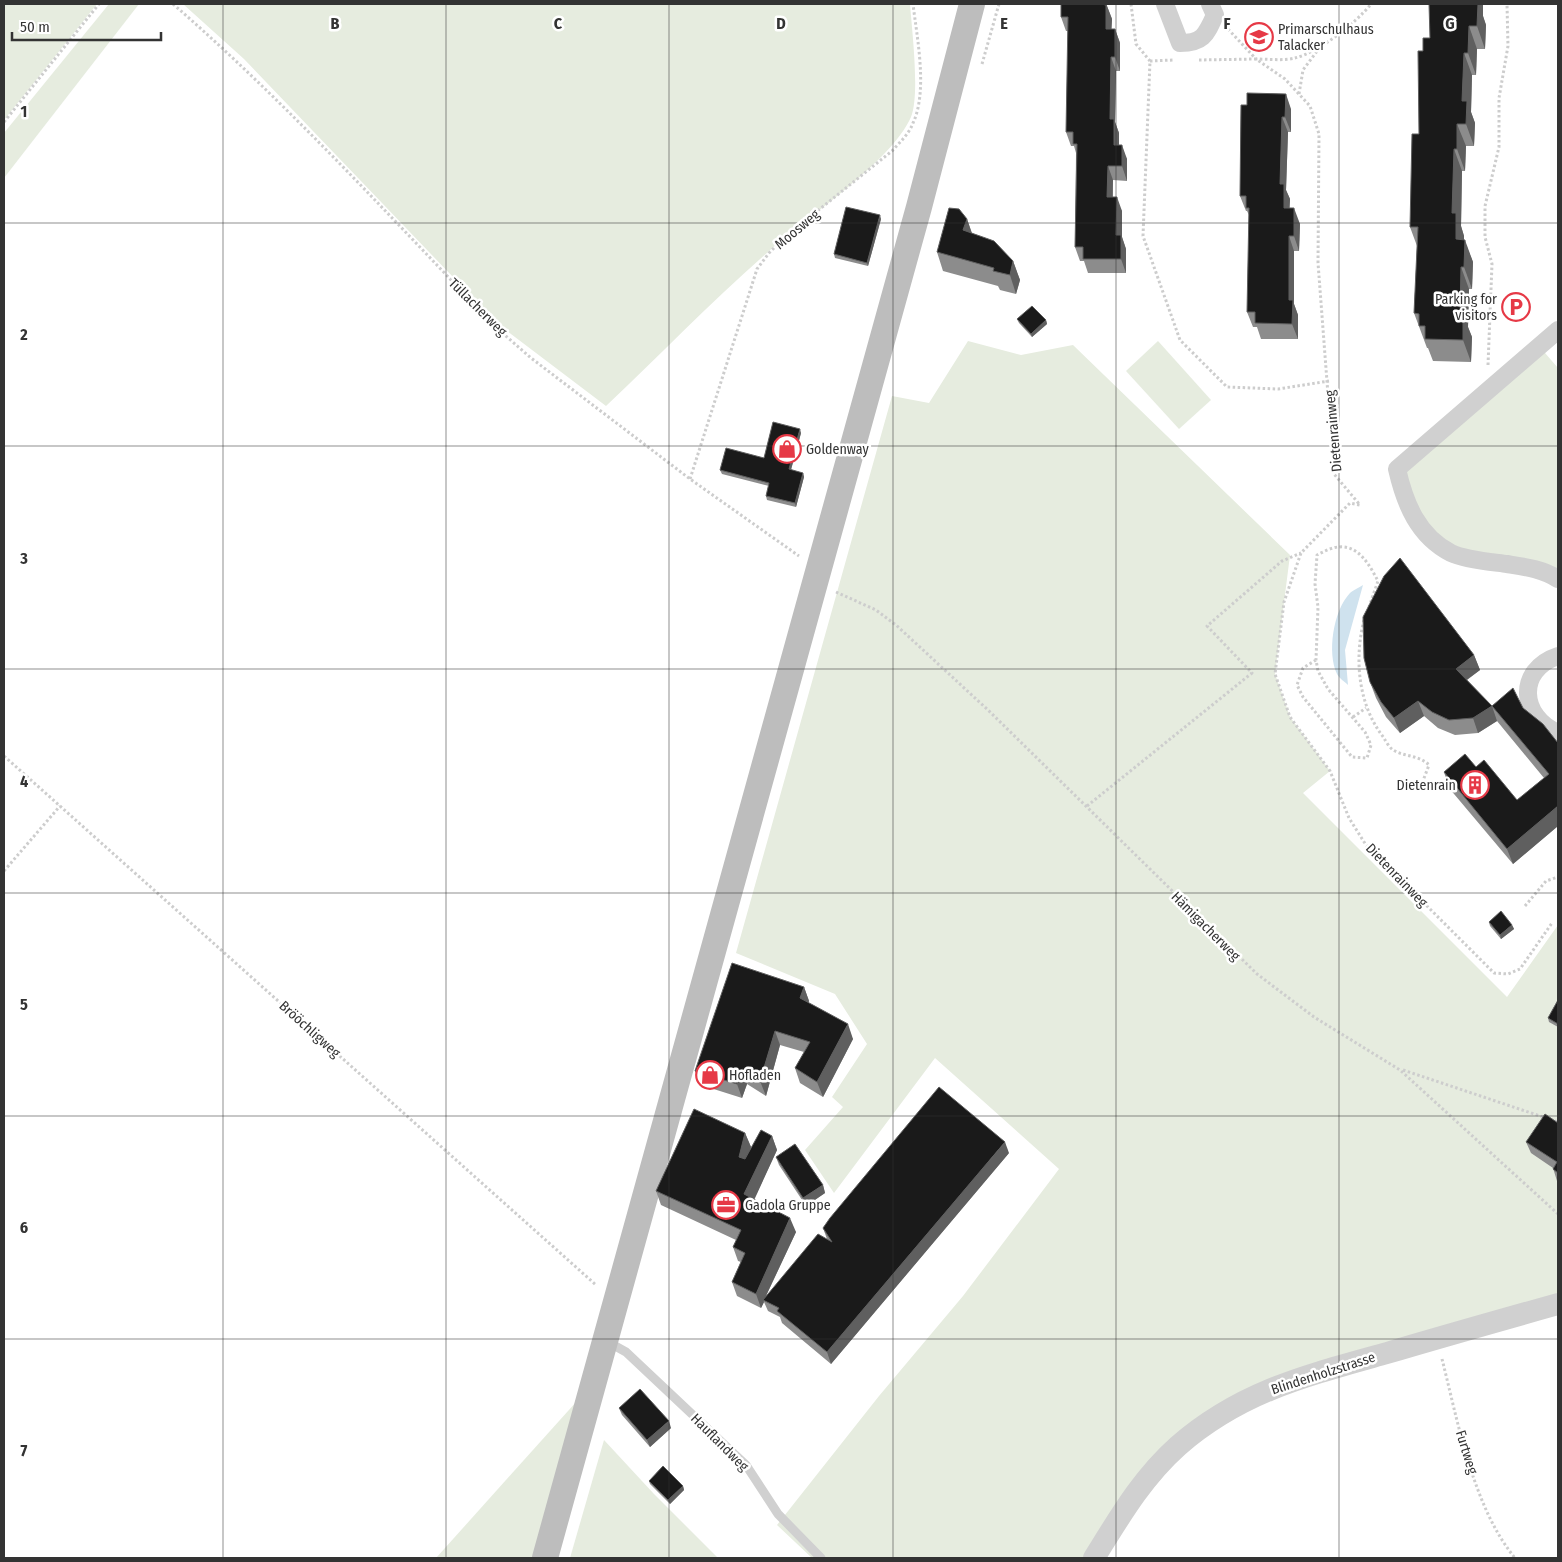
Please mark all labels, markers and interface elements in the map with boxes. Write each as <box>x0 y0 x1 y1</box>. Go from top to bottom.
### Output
scale bar <box>12 10 161 42</box>
text: B <box>331 14 340 33</box>
text: C <box>554 14 563 33</box>
text: D <box>776 14 786 33</box>
text: E <box>1000 14 1008 33</box>
text: F <box>1223 14 1231 33</box>
text: G <box>1445 14 1455 33</box>
text: 50 m <box>20 18 50 36</box>
place label: Primarschulhaus Talacker <box>1278 21 1374 54</box>
school or university icon: Primarschulhaus Talacker <box>1244 22 1274 52</box>
text: 1 <box>21 102 27 121</box>
street label: Moosweg <box>771 205 823 253</box>
street label: Tüllacherweg <box>445 275 511 340</box>
place label: Parking for visitors <box>1435 291 1497 324</box>
parking icon: Parking for visitors <box>1501 292 1531 322</box>
text: 2 <box>19 325 28 344</box>
street label: Dietenrainweg <box>1321 389 1346 473</box>
shop icon: Goldenway <box>772 434 802 464</box>
place label: Goldenway <box>806 441 869 458</box>
text: 3 <box>19 549 28 568</box>
building icon: Dietenrain <box>1460 770 1490 800</box>
text: 4 <box>20 772 28 791</box>
place label: Dietenrain <box>1397 777 1456 794</box>
street label: Dietenrainweg <box>1362 840 1432 911</box>
street label: Hämigacherweg <box>1168 888 1244 965</box>
text: 5 <box>20 995 28 1014</box>
street label: Brööchligweg <box>275 997 344 1062</box>
shop icon: Hofladen <box>695 1060 725 1090</box>
place label: Hofladen <box>729 1067 781 1084</box>
office icon: Gadola Gruppe <box>711 1190 741 1220</box>
place label: Gadola Gruppe <box>745 1197 831 1214</box>
text: 6 <box>20 1218 28 1237</box>
street label: Blindenholzstrasse <box>1269 1349 1378 1398</box>
street label: Hauflandweg <box>687 1410 752 1475</box>
street label: Furtweg <box>1452 1428 1481 1477</box>
text: 7 <box>21 1441 28 1460</box>

